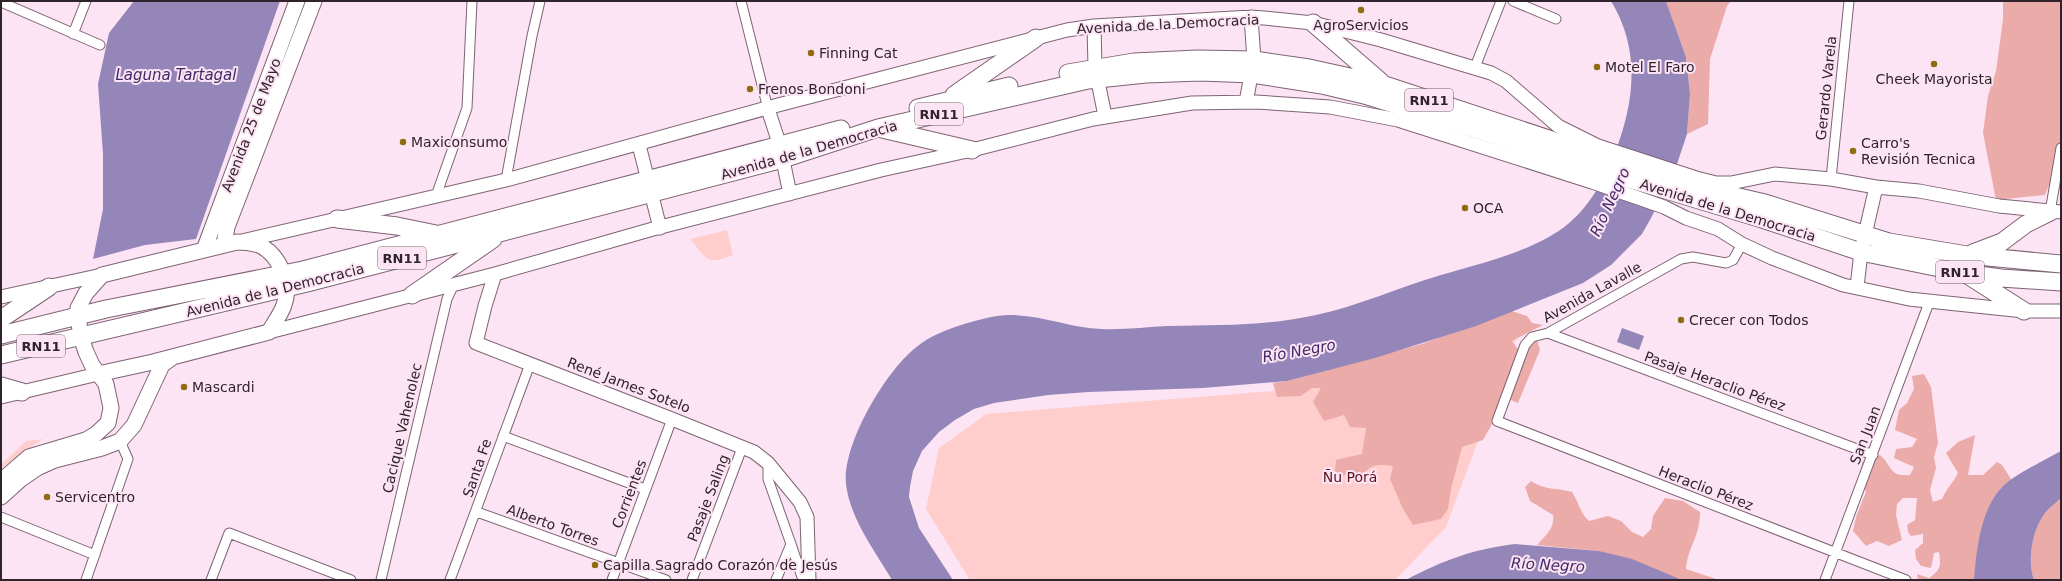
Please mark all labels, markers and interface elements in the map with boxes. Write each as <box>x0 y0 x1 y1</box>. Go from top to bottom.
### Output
marker: AgroServicios <box>1356 5 1366 15</box>
street label: Avenida de la Democracia <box>1076 11 1260 37</box>
place label: AgroServicios <box>1313 17 1409 33</box>
street label: Gerardo Varela <box>1813 35 1839 141</box>
place label: Finning Cat <box>819 45 898 61</box>
marker: Finning Cat <box>806 48 816 58</box>
street label: Avenida 25 de Mayo <box>218 56 284 194</box>
place label: Motel El Faro <box>1605 59 1695 75</box>
marker: Cheek Mayorista <box>1929 59 1939 69</box>
marker: Motel El Faro <box>1592 62 1602 72</box>
water label: Laguna Tartagal <box>116 66 237 84</box>
place label: Cheek Mayorista <box>1876 71 1992 87</box>
place label: Frenos Bondoni <box>758 81 866 97</box>
marker: Frenos Bondoni <box>745 84 755 94</box>
road number: RN11 <box>1405 89 1453 111</box>
road number: RN11 <box>915 103 963 125</box>
street label: Avenida de la Democracia <box>719 117 899 183</box>
place label: Maxiconsumo <box>411 134 507 150</box>
place label: Carro's Revisión Tecnica <box>1861 135 1975 167</box>
marker: Maxiconsumo <box>398 137 408 147</box>
marker: Carro's Revisión Tecnica <box>1848 146 1858 156</box>
water label: Río Negro <box>1586 165 1634 239</box>
street label: Avenida de la Democracia <box>1638 176 1818 244</box>
place label: OCA <box>1473 200 1504 216</box>
marker: OCA <box>1460 203 1470 213</box>
road number: RN11 <box>378 247 426 269</box>
street label: Avenida Lavalle <box>1540 258 1644 326</box>
street label: Avenida de la Democracia <box>184 260 366 320</box>
road number: RN11 <box>1936 261 1984 283</box>
place label: Crecer con Todos <box>1689 312 1808 328</box>
marker: Crecer con Todos <box>1676 315 1686 325</box>
road number: RN11 <box>17 335 65 357</box>
water label: Río Negro <box>1261 336 1337 366</box>
street label: Pasaje Heraclio Pérez <box>1642 348 1788 414</box>
street label: René James Sotelo <box>565 354 693 416</box>
street label: Cacique Vahenolec <box>379 361 425 495</box>
place label: Mascardi <box>192 379 255 395</box>
marker: Mascardi <box>179 382 189 392</box>
street label: San Juan <box>1847 404 1883 466</box>
street label: Santa Fe <box>460 437 494 499</box>
street label: Pasaje Saling <box>684 452 732 544</box>
street label: Corrientes <box>609 457 649 531</box>
street label: Heraclio Pérez <box>1656 463 1756 513</box>
park label: Ñu Porá <box>1323 469 1377 485</box>
place label: Servicentro <box>55 489 135 505</box>
marker: Servicentro <box>42 492 52 502</box>
street label: Alberto Torres <box>505 501 601 549</box>
water label: Río Negro <box>1511 554 1585 576</box>
place label: Capilla Sagrado Corazón de Jesús <box>603 557 838 573</box>
marker: Capilla Sagrado Corazón de Jesús <box>590 560 600 570</box>

